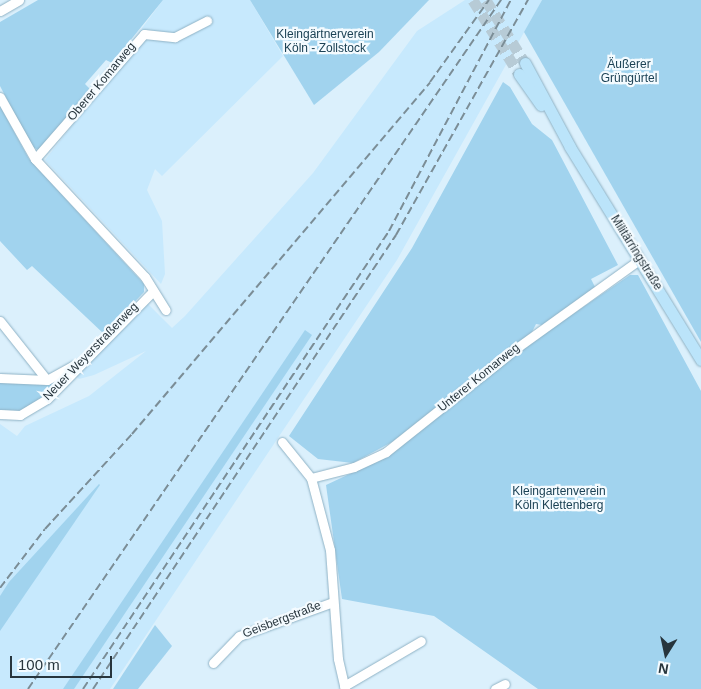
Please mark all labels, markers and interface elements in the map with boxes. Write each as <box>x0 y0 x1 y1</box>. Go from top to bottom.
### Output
park label: Kleingärtnerverein Köln - Zollstock <box>276 28 374 56</box>
street label: Oberer Komarweg <box>65 40 139 124</box>
park label: Äußerer Grüngürtel <box>601 58 657 86</box>
street label: Militärringstraße <box>607 213 665 293</box>
street label: Neuer Weyerstraßerweg <box>40 300 142 404</box>
street label: Unterer Komarweg <box>435 341 523 415</box>
park label: Kleingartenverein Köln Klettenberg <box>512 485 606 513</box>
street label: Geisbergstraße <box>241 598 323 642</box>
north arrow <box>641 629 691 679</box>
scale bar <box>12 646 115 678</box>
text: 100 m <box>18 656 60 673</box>
text: N <box>657 660 670 678</box>

